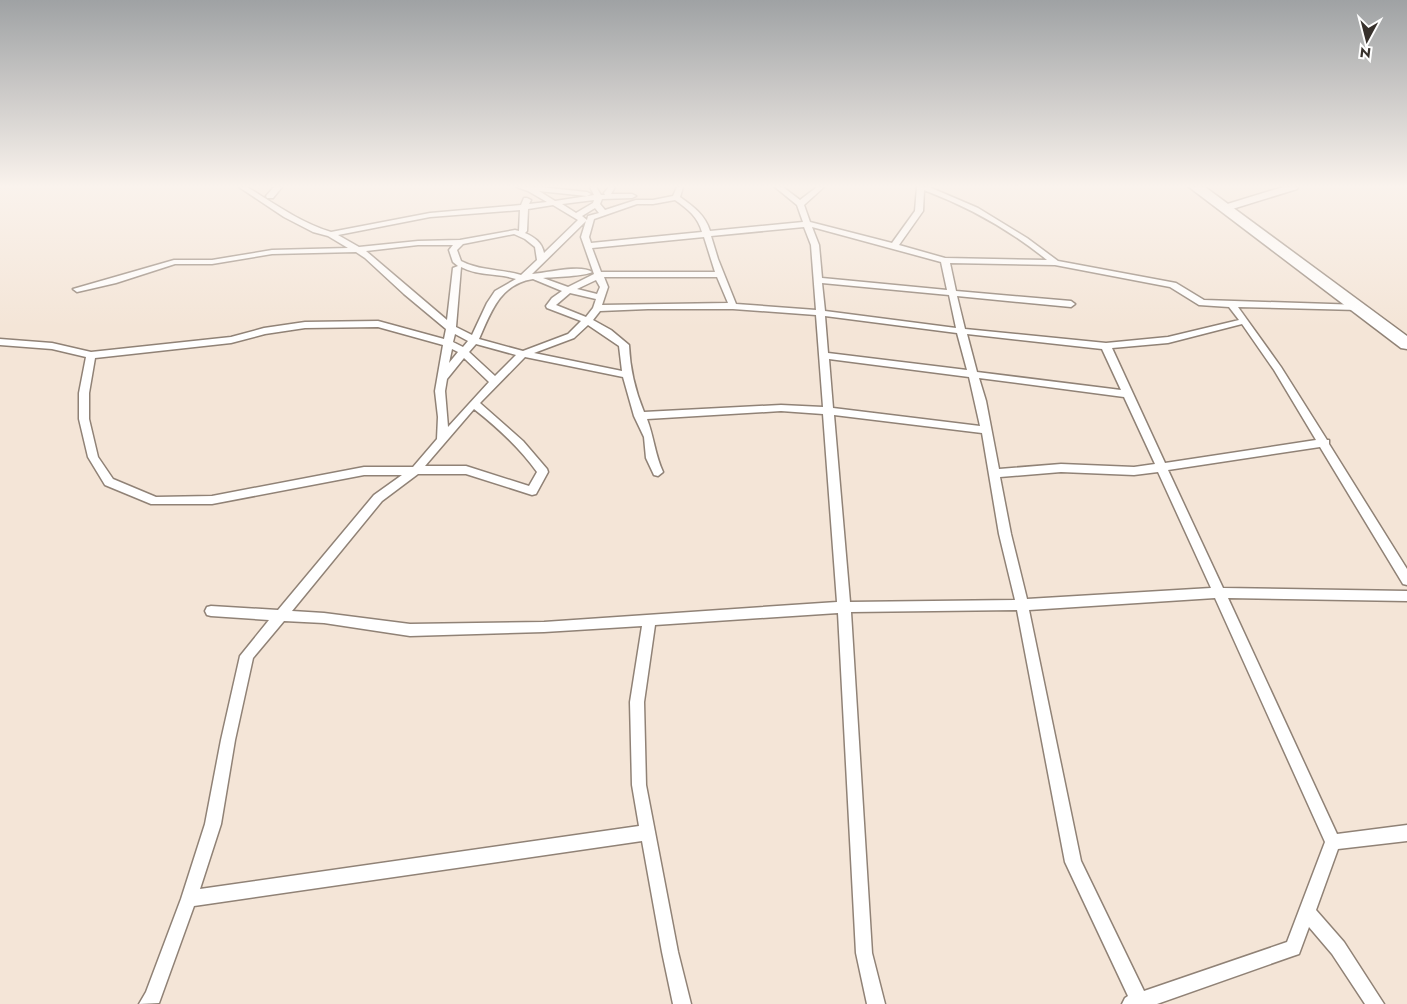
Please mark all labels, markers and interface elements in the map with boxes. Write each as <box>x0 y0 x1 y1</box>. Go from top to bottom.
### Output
north arrow <box>1342 15 1392 65</box>
text: N <box>1359 42 1372 64</box>

